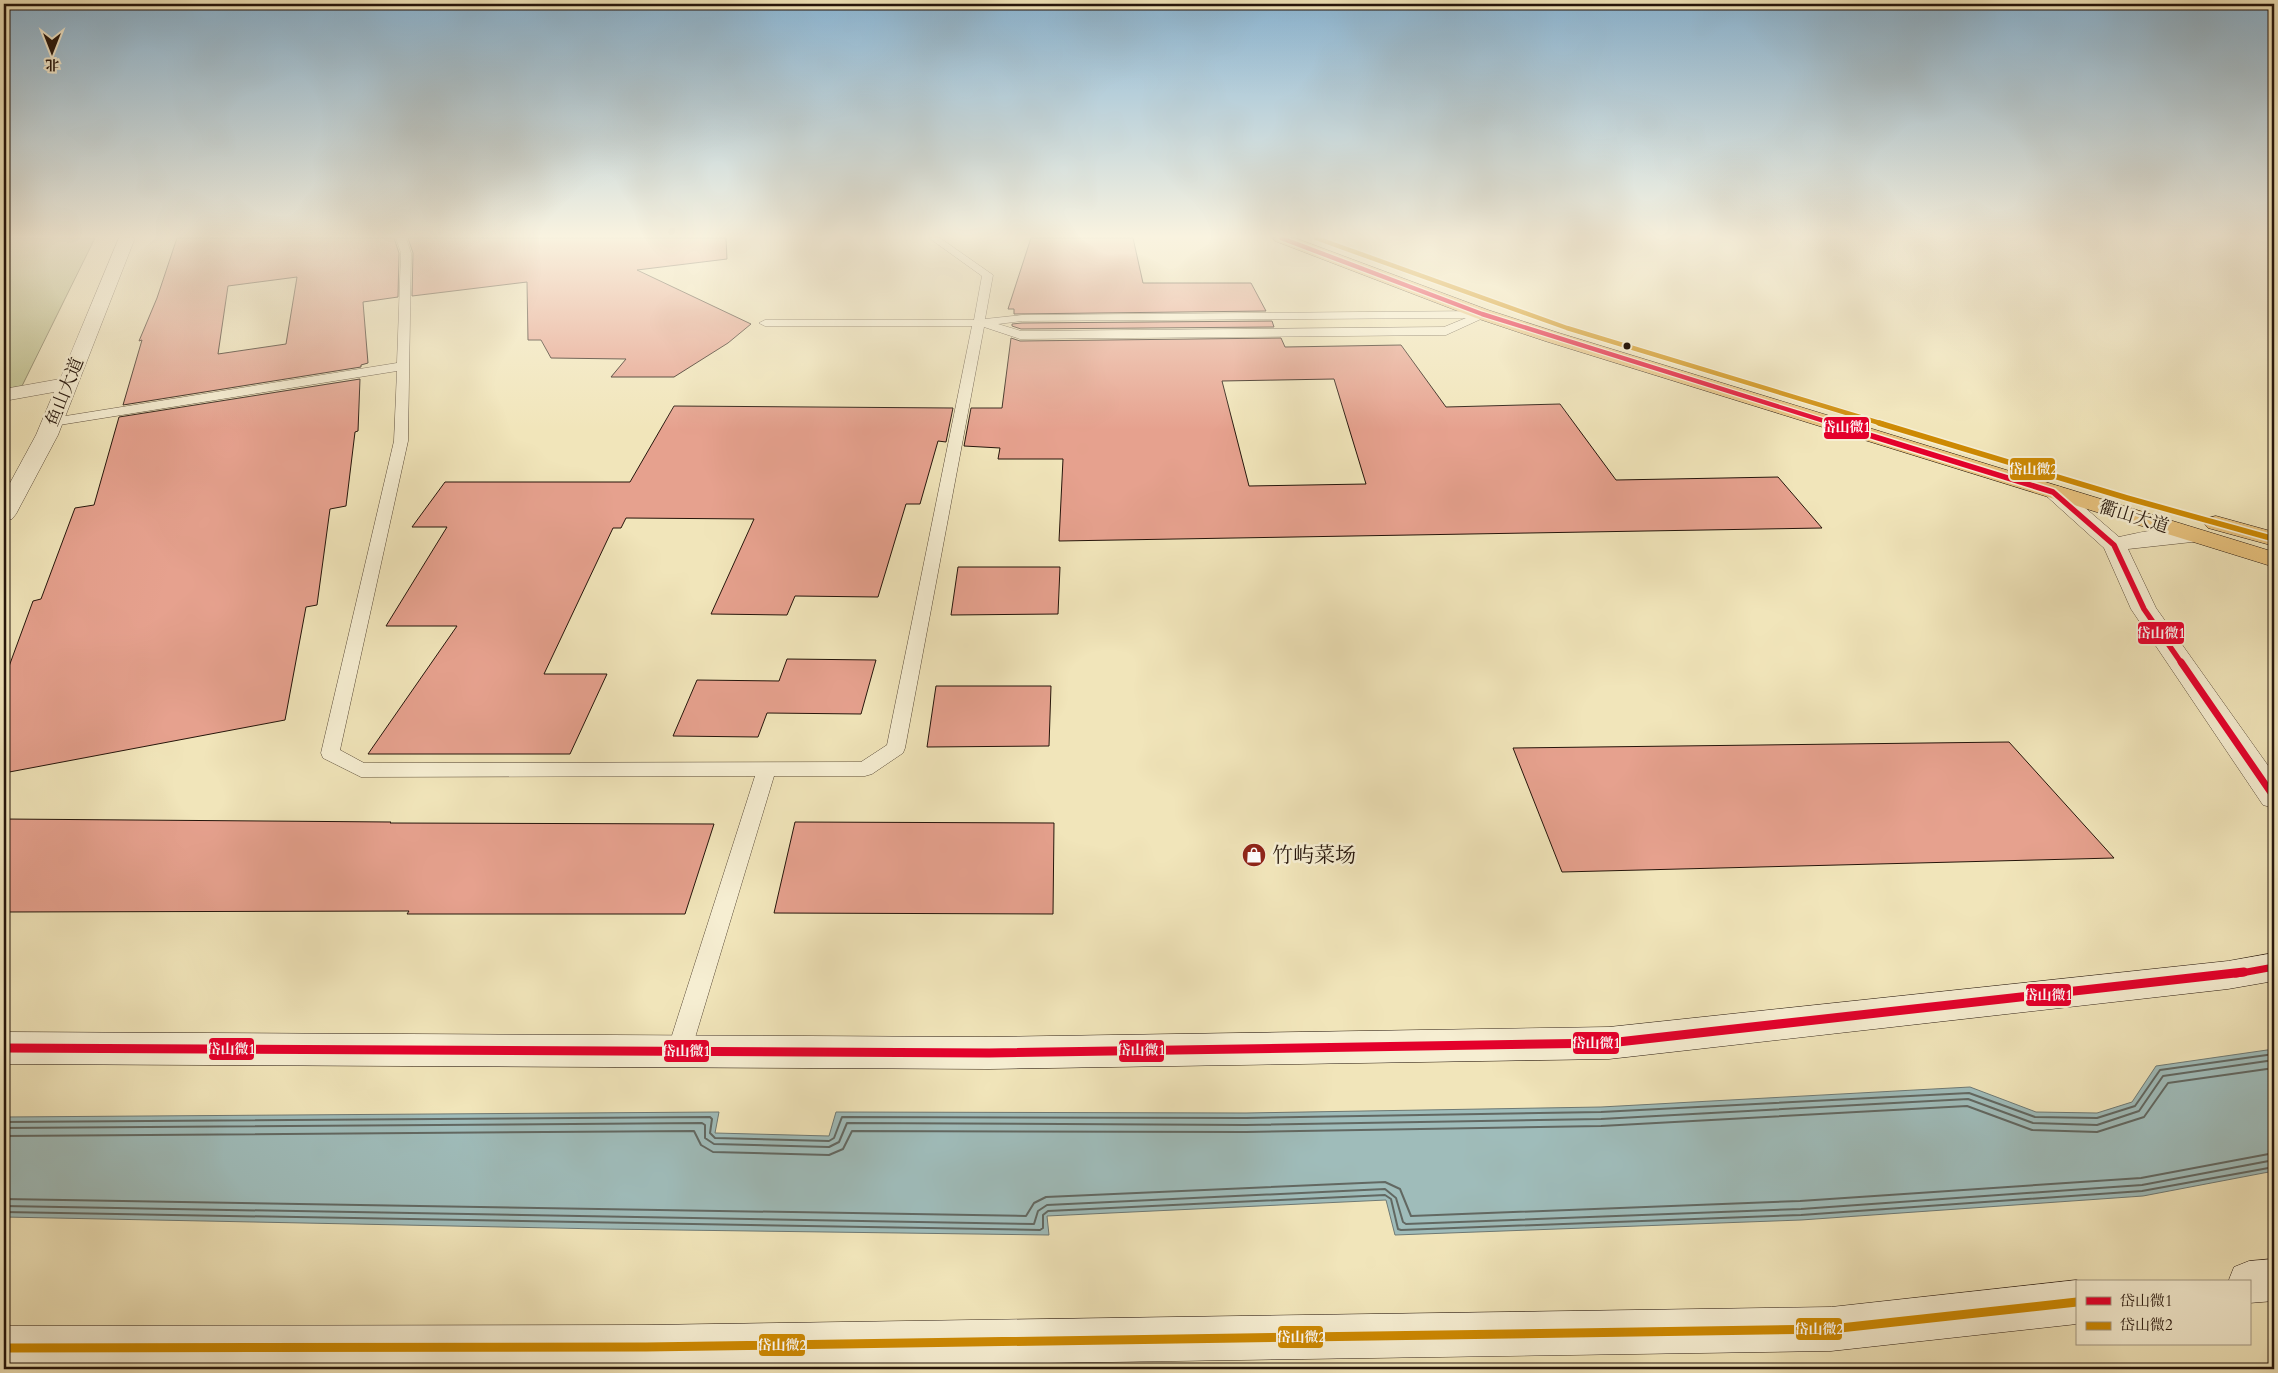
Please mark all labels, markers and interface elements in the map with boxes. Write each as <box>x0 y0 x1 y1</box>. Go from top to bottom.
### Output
north arrow <box>28 28 78 78</box>
text: 北 <box>45 55 59 74</box>
unlabelled marker <box>1622 341 1632 351</box>
street label: 鱼山大道 <box>40 354 90 430</box>
line badge: 岱山微1 <box>1823 416 1870 440</box>
text: 岱山微1 <box>1821 418 1871 437</box>
line badge: 岱山微2 <box>2009 457 2056 481</box>
text: 岱山微2 <box>2008 460 2058 479</box>
street label: 衢山大道 <box>2096 495 2172 539</box>
line badge: 岱山微1 <box>2137 621 2185 645</box>
text: 岱山微1 <box>2136 624 2186 643</box>
place label: 竹屿菜场 <box>1272 841 1356 870</box>
shop icon: 竹屿菜场 <box>1241 842 1267 868</box>
line badge: 岱山微1 <box>2025 983 2072 1007</box>
text: 岱山微1 <box>2023 986 2073 1005</box>
line badge: 岱山微1 <box>1572 1031 1620 1055</box>
text: 岱山微1 <box>1571 1034 1621 1053</box>
line badge: 岱山微1 <box>208 1037 255 1061</box>
line badge: 岱山微1 <box>663 1039 710 1063</box>
line badge: 岱山微1 <box>1118 1039 1165 1063</box>
text: 岱山微1 <box>206 1040 256 1059</box>
text: 岱山微1 <box>1116 1041 1166 1060</box>
text: 岱山微1 <box>661 1042 711 1061</box>
legend <box>2076 1280 2250 1346</box>
text: 岱山微1 <box>2120 1291 2173 1311</box>
text: 岱山微2 <box>2120 1315 2173 1335</box>
line badge: 岱山微2 <box>1795 1317 1843 1341</box>
text: 岱山微2 <box>1794 1320 1844 1339</box>
line badge: 岱山微2 <box>1277 1325 1324 1349</box>
text: 岱山微2 <box>1276 1328 1326 1347</box>
line badge: 岱山微2 <box>758 1333 806 1357</box>
text: 岱山微2 <box>757 1336 807 1355</box>

